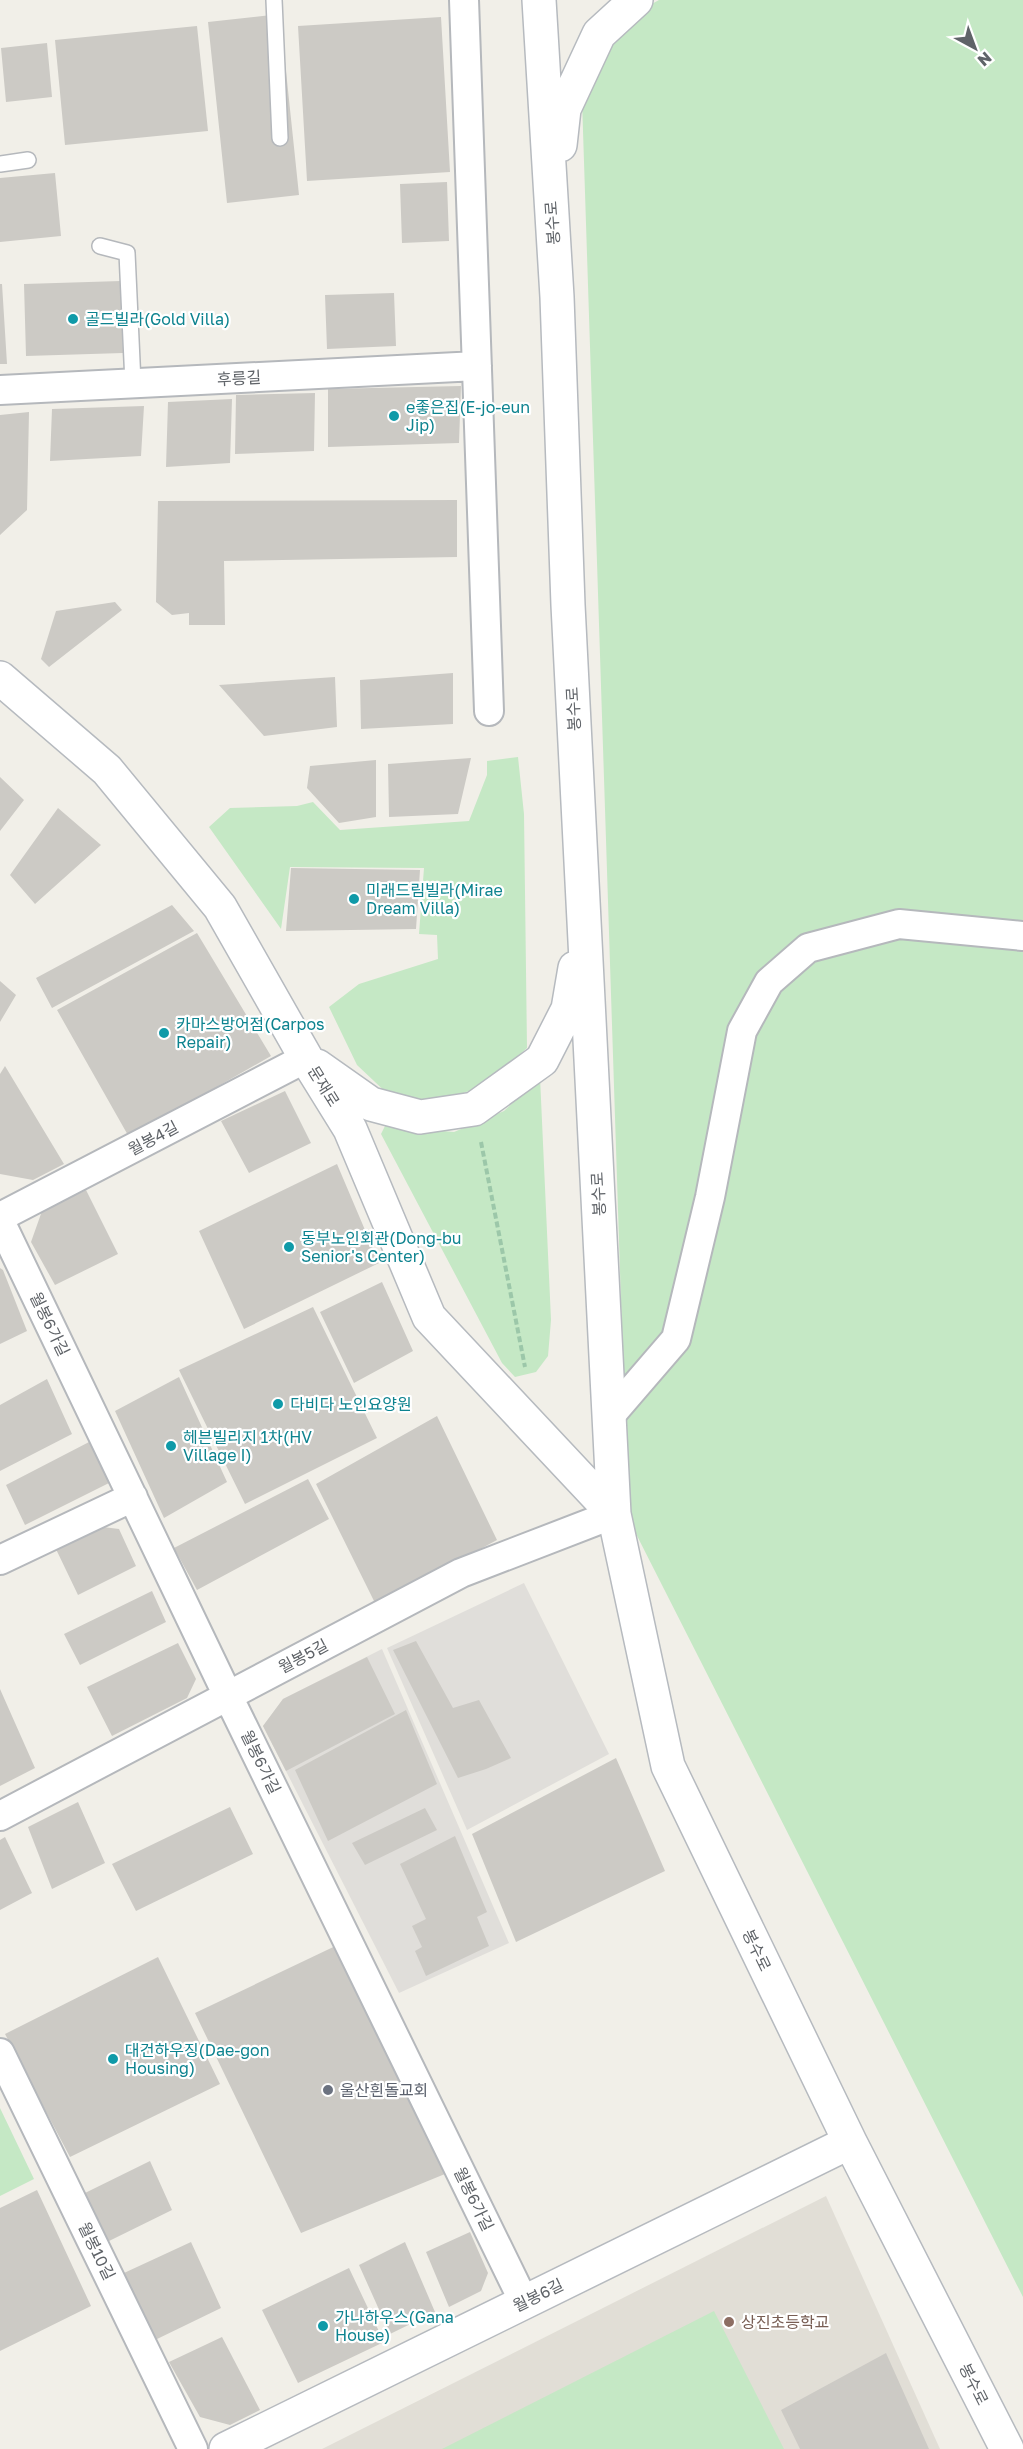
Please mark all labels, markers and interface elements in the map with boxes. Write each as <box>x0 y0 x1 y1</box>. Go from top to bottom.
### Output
north arrow <box>945 18 1005 78</box>
text: N <box>974 48 996 71</box>
street label: 봉수로 <box>540 200 564 246</box>
place label: 골드빌라(Gold Villa) <box>85 309 230 329</box>
marker: 골드빌라(Gold Villa) <box>66 312 80 326</box>
street label: 후릉길 <box>216 367 262 389</box>
place label: e좋은집(E-jo-eun Jip) <box>406 397 530 435</box>
marker: e좋은집(E-jo-eun Jip) <box>387 409 401 423</box>
street label: 봉수로 <box>562 686 584 732</box>
place label: 미래드림빌라(Mirae Dream Villa) <box>366 880 503 918</box>
marker: 미래드림빌라(Mirae Dream Villa) <box>347 892 361 906</box>
place label: 카마스방어점(Carpos Repair) <box>176 1014 324 1052</box>
marker: 카마스방어점(Carpos Repair) <box>157 1026 171 1040</box>
street label: 문재로 <box>304 1062 344 1110</box>
street label: 월봉4길 <box>125 1117 181 1159</box>
street label: 봉수로 <box>587 1171 609 1217</box>
place label: 동부노인회관(Dong-bu Senior's Center) <box>301 1228 461 1266</box>
marker: 동부노인회관(Dong-bu Senior's Center) <box>282 1240 296 1254</box>
street label: 월봉6가길 <box>26 1289 74 1359</box>
place label: 다비다 노인요양원 <box>290 1394 412 1414</box>
marker: 다비다 노인요양원 <box>271 1397 285 1411</box>
place label: 헤븐빌리지 1차(HV Village I) <box>183 1427 312 1465</box>
marker: 헤븐빌리지 1차(HV Village I) <box>164 1439 178 1453</box>
street label: 월봉5길 <box>275 1635 331 1677</box>
street label: 월봉6가길 <box>237 1727 285 1797</box>
street label: 봉수로 <box>738 1926 776 1974</box>
place label: 대건하우징(Dae-gon Housing) <box>125 2040 270 2078</box>
marker: 대건하우징(Dae-gon Housing) <box>106 2052 120 2066</box>
place label: 울산흰돌교회 <box>340 2080 428 2100</box>
marker: 울산흰돌교회 <box>321 2083 335 2097</box>
street label: 월봉6가길 <box>450 2164 498 2234</box>
street label: 월봉10길 <box>74 2219 120 2283</box>
street label: 월봉6길 <box>509 2274 567 2316</box>
place label: 가나하우스(Gana House) <box>335 2307 454 2345</box>
place label: 상진초등학교 <box>741 2312 829 2332</box>
marker: 상진초등학교 <box>722 2315 736 2329</box>
marker: 가나하우스(Gana House) <box>316 2319 330 2333</box>
street label: 봉수로 <box>955 2360 993 2408</box>

